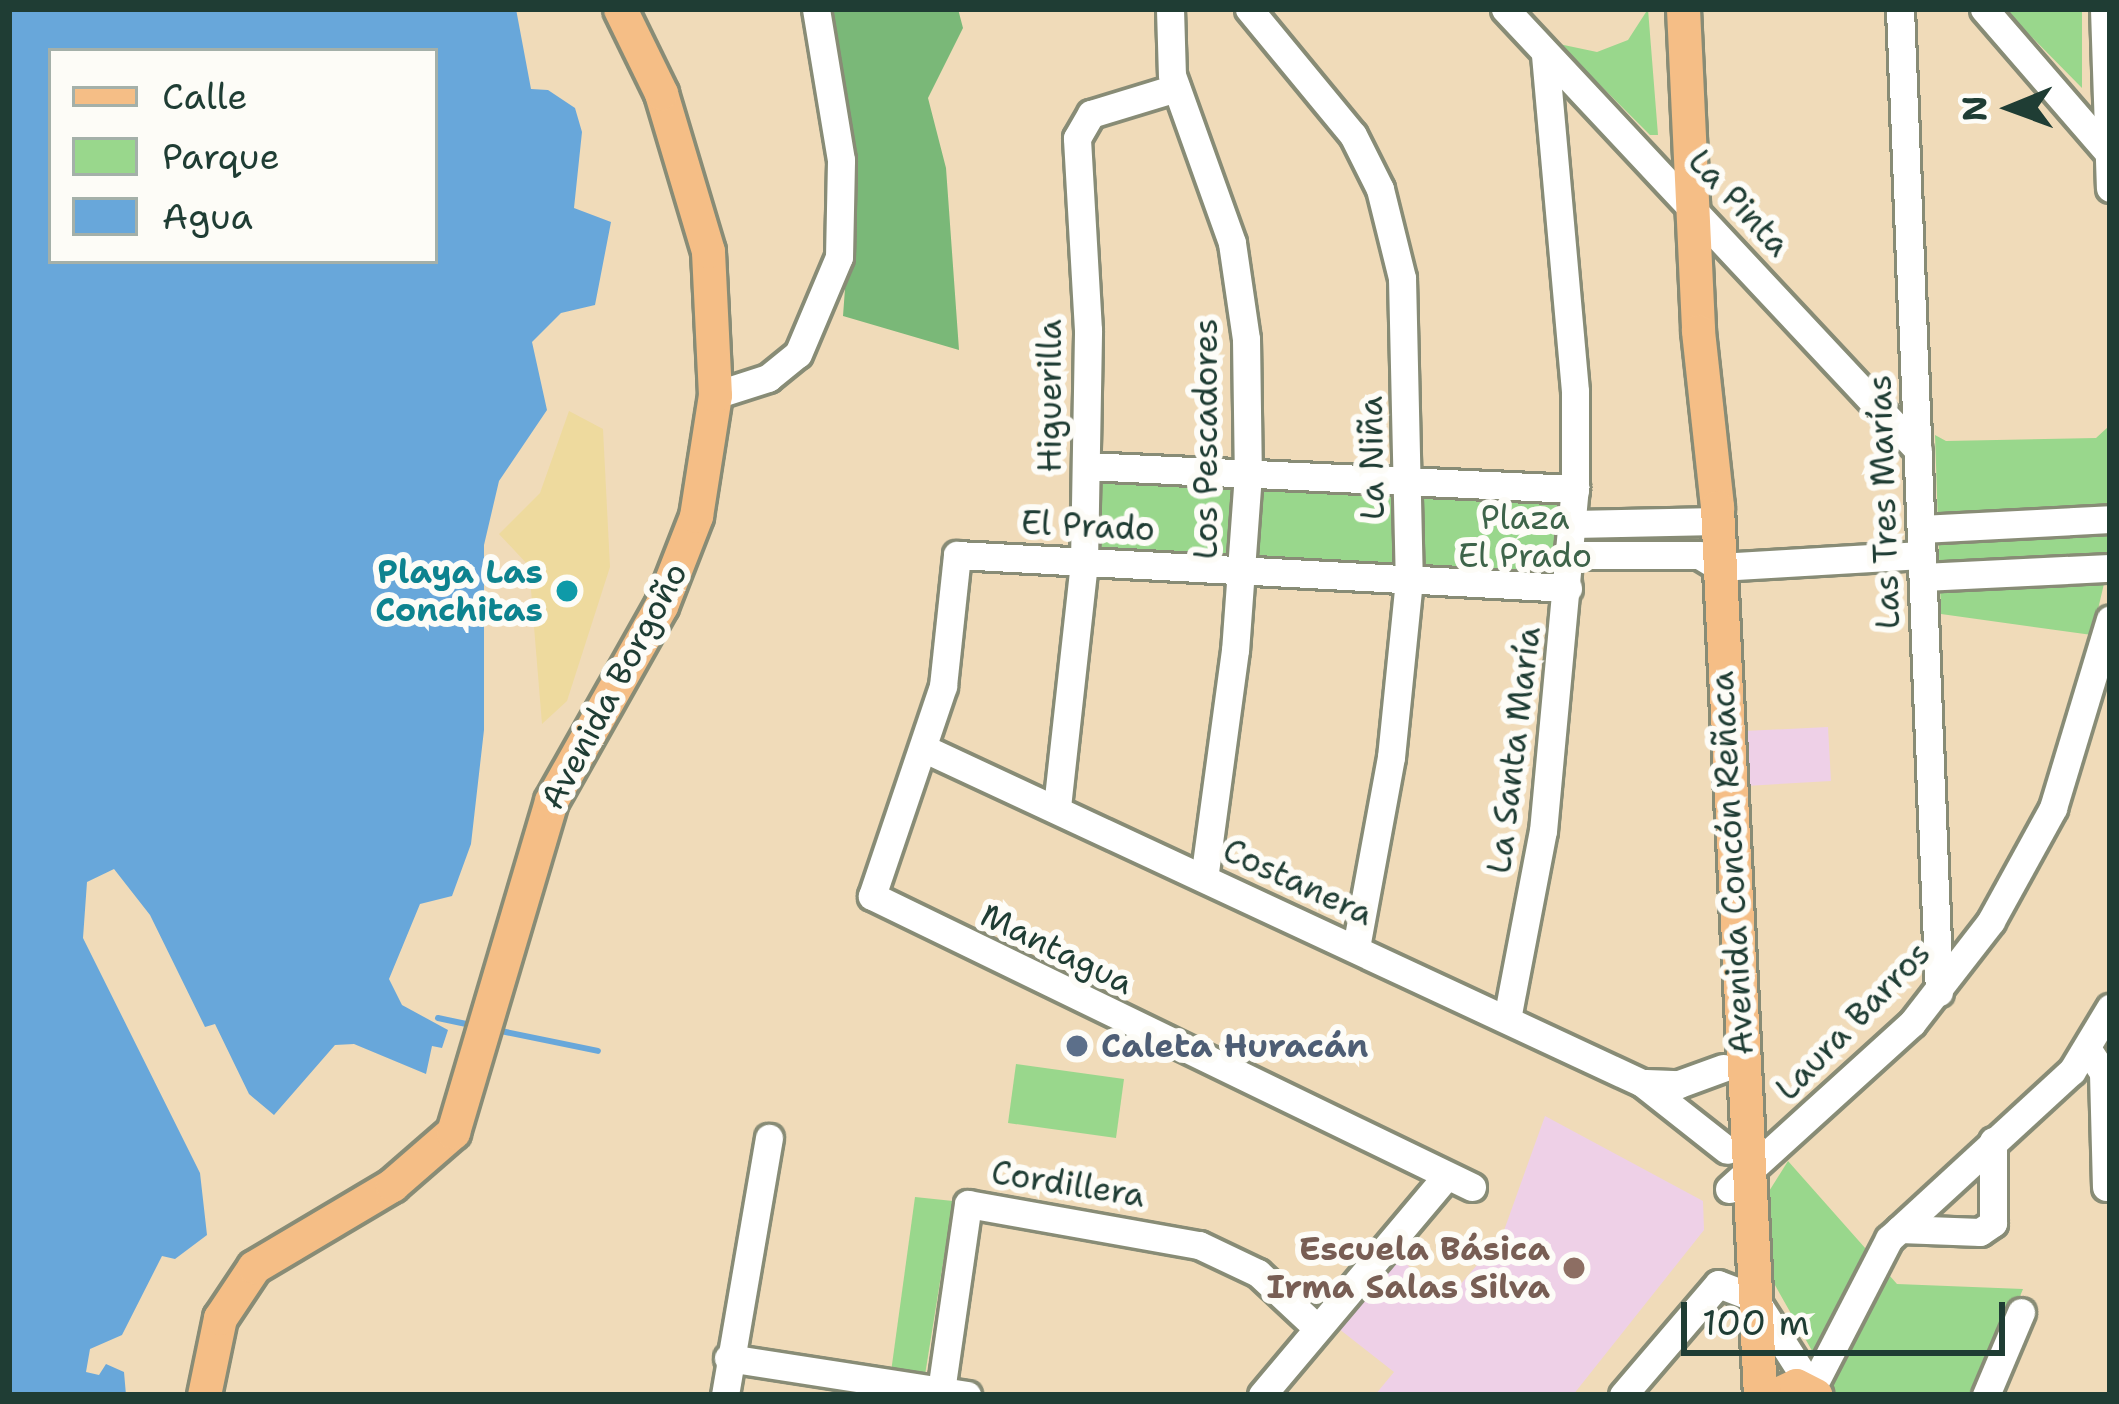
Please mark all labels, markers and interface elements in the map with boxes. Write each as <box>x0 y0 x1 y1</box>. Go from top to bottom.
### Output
legend <box>48 48 438 264</box>
north arrow <box>1951 48 2071 168</box>
text: Calle <box>162 72 248 121</box>
text: N <box>1952 95 1997 122</box>
text: Parque <box>162 132 280 181</box>
street label: La Pinta <box>1680 141 1798 265</box>
text: Agua <box>162 192 253 241</box>
street label: Higuerilla <box>1030 319 1070 473</box>
street label: Los Pescadores <box>1186 319 1226 559</box>
street label: Las Tres Marías <box>1860 374 1908 630</box>
street label: La Niña <box>1351 396 1393 520</box>
park label: Plaza El Prado <box>1458 498 1592 576</box>
street label: El Prado <box>1020 503 1156 549</box>
place label: Playa Las Conchitas <box>375 552 543 630</box>
street label: Avenida Borgoño <box>532 556 696 816</box>
marker: Playa Las Conchitas <box>554 578 580 604</box>
street label: La Santa María <box>1479 624 1549 876</box>
street label: Avenida Concón Reñaca <box>1702 670 1762 1056</box>
street label: Costanera <box>1217 830 1379 934</box>
street label: Mantagua <box>974 895 1140 1003</box>
street label: Laura Barros <box>1767 933 1939 1109</box>
place label: Caleta Huracán <box>1101 1026 1368 1066</box>
marker: Caleta Huracán <box>1064 1033 1090 1059</box>
street label: Cordillera <box>989 1152 1147 1216</box>
place label: Escuela Básica Irma Salas Silva <box>1267 1229 1550 1307</box>
marker: Escuela Básica Irma Salas Silva <box>1561 1255 1587 1281</box>
scale bar <box>1687 1278 2011 1352</box>
text: 100 m <box>1702 1298 1810 1347</box>

